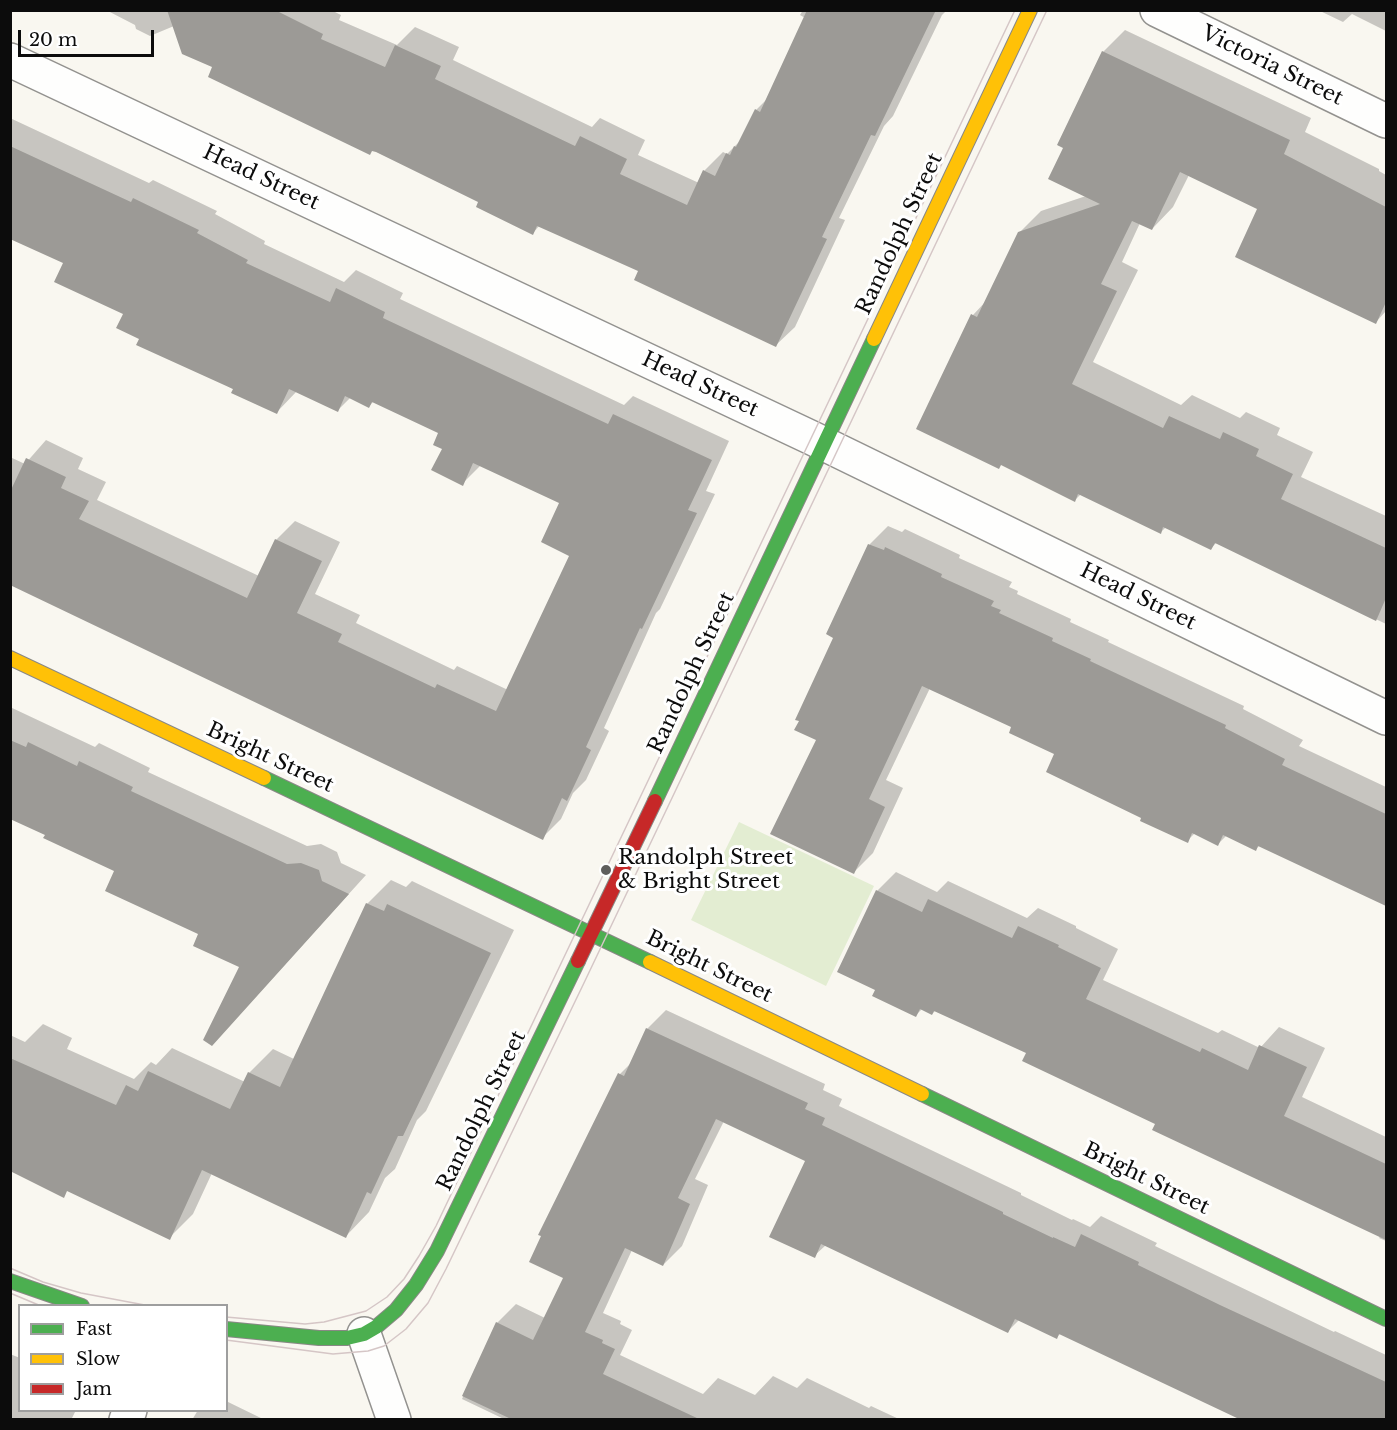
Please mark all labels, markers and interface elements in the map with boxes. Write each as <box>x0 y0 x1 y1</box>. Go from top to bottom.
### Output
scale bar <box>21 18 158 56</box>
street label: Victoria Street <box>1197 21 1347 111</box>
text: 20 m <box>29 29 77 51</box>
street label: Head Street <box>199 140 323 216</box>
street label: Randolph Street <box>852 149 948 319</box>
street label: Head Street <box>638 347 762 423</box>
street label: Head Street <box>1076 558 1200 636</box>
street label: Randolph Street <box>644 588 740 758</box>
street label: Bright Street <box>202 718 338 798</box>
place label: Randolph Street & Bright Street <box>618 845 793 895</box>
marker: Randolph Street & Bright Street <box>599 863 613 877</box>
street label: Bright Street <box>642 926 776 1008</box>
street label: Randolph Street <box>432 1027 532 1195</box>
street label: Bright Street <box>1079 1138 1213 1220</box>
legend <box>18 1304 228 1412</box>
text: Fast <box>76 1318 112 1340</box>
text: Slow <box>76 1348 120 1370</box>
text: Jam <box>76 1378 112 1400</box>

